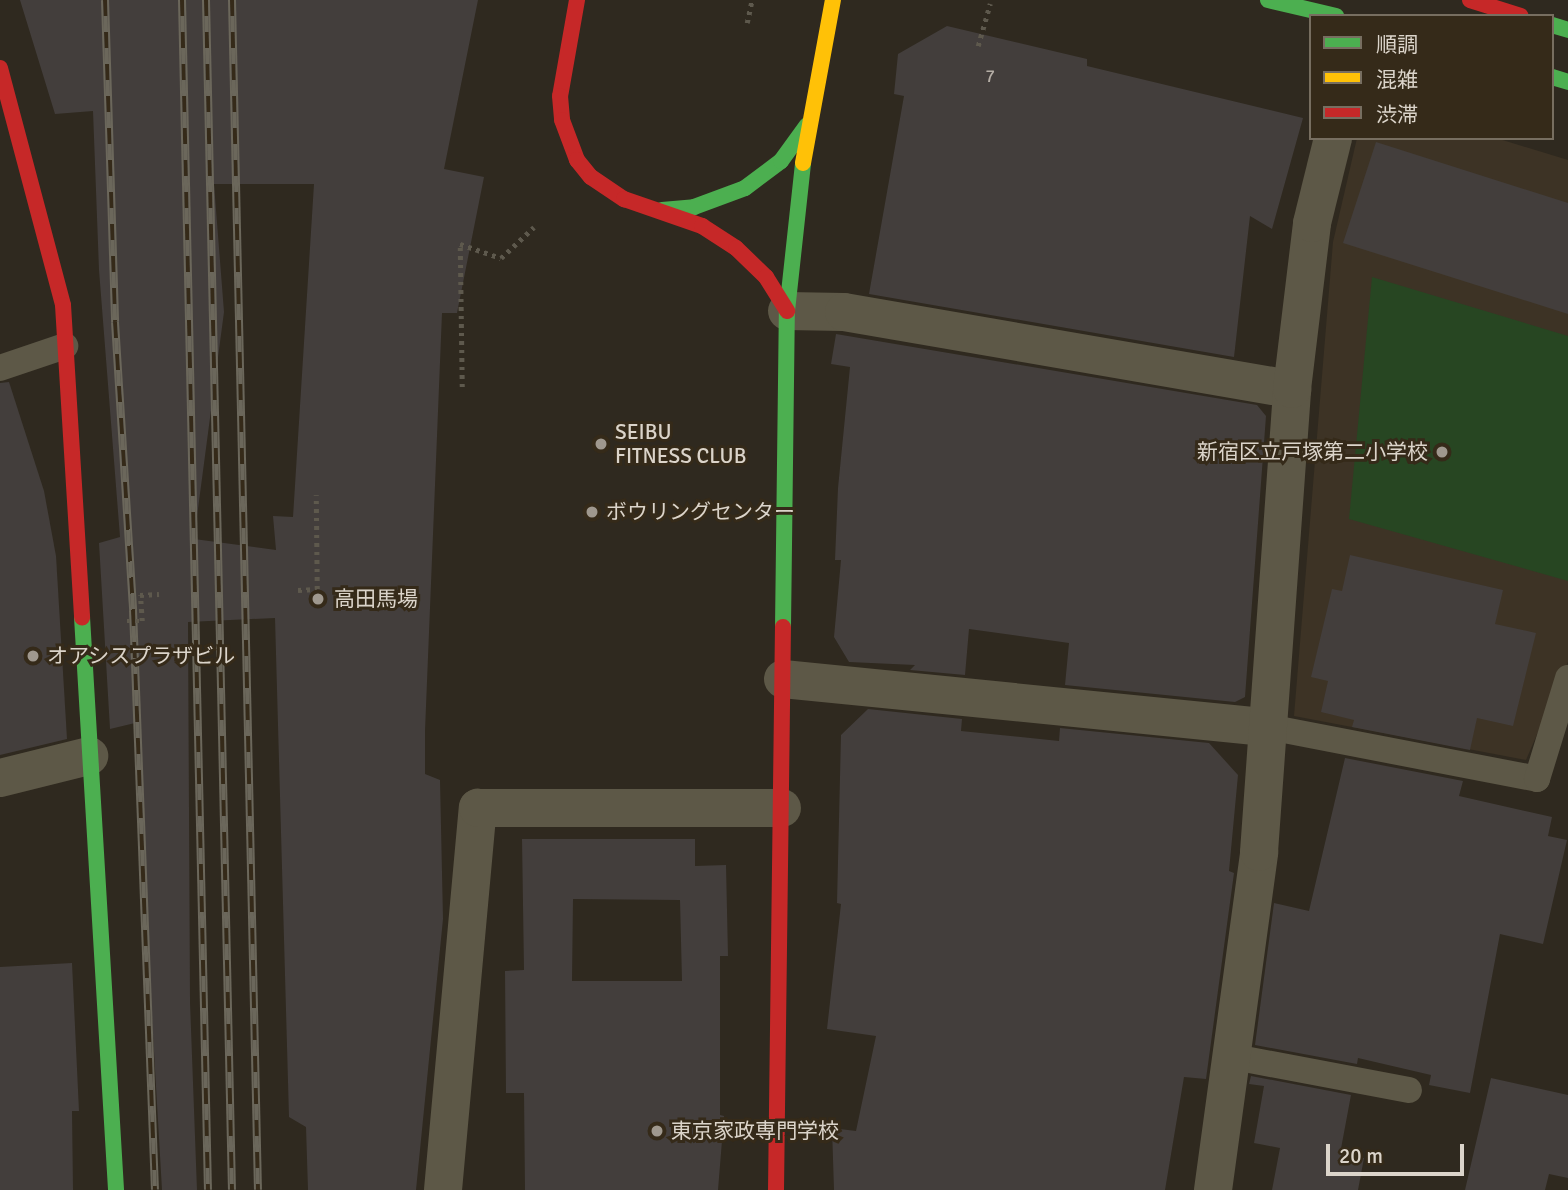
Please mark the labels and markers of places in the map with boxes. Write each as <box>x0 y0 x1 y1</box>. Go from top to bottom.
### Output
place label: SEIBU FITNESS CLUB <box>615 419 746 469</box>
marker: SEIBU FITNESS CLUB <box>593 436 609 452</box>
place label: 新宿区立戸塚第二小学校 <box>1197 439 1428 465</box>
marker: 新宿区立戸塚第二小学校 <box>1434 444 1450 460</box>
place label: ボウリングセンター <box>606 499 795 525</box>
marker: ボウリングセンター <box>584 504 600 520</box>
place label: 高田馬場 <box>334 586 418 612</box>
marker: 高田馬場 <box>308 589 328 609</box>
place label: オアシスプラザビル <box>47 643 236 669</box>
marker: オアシスプラザビル <box>25 648 41 664</box>
place label: 東京家政専門学校 <box>671 1118 839 1144</box>
marker: 東京家政専門学校 <box>649 1123 665 1139</box>

